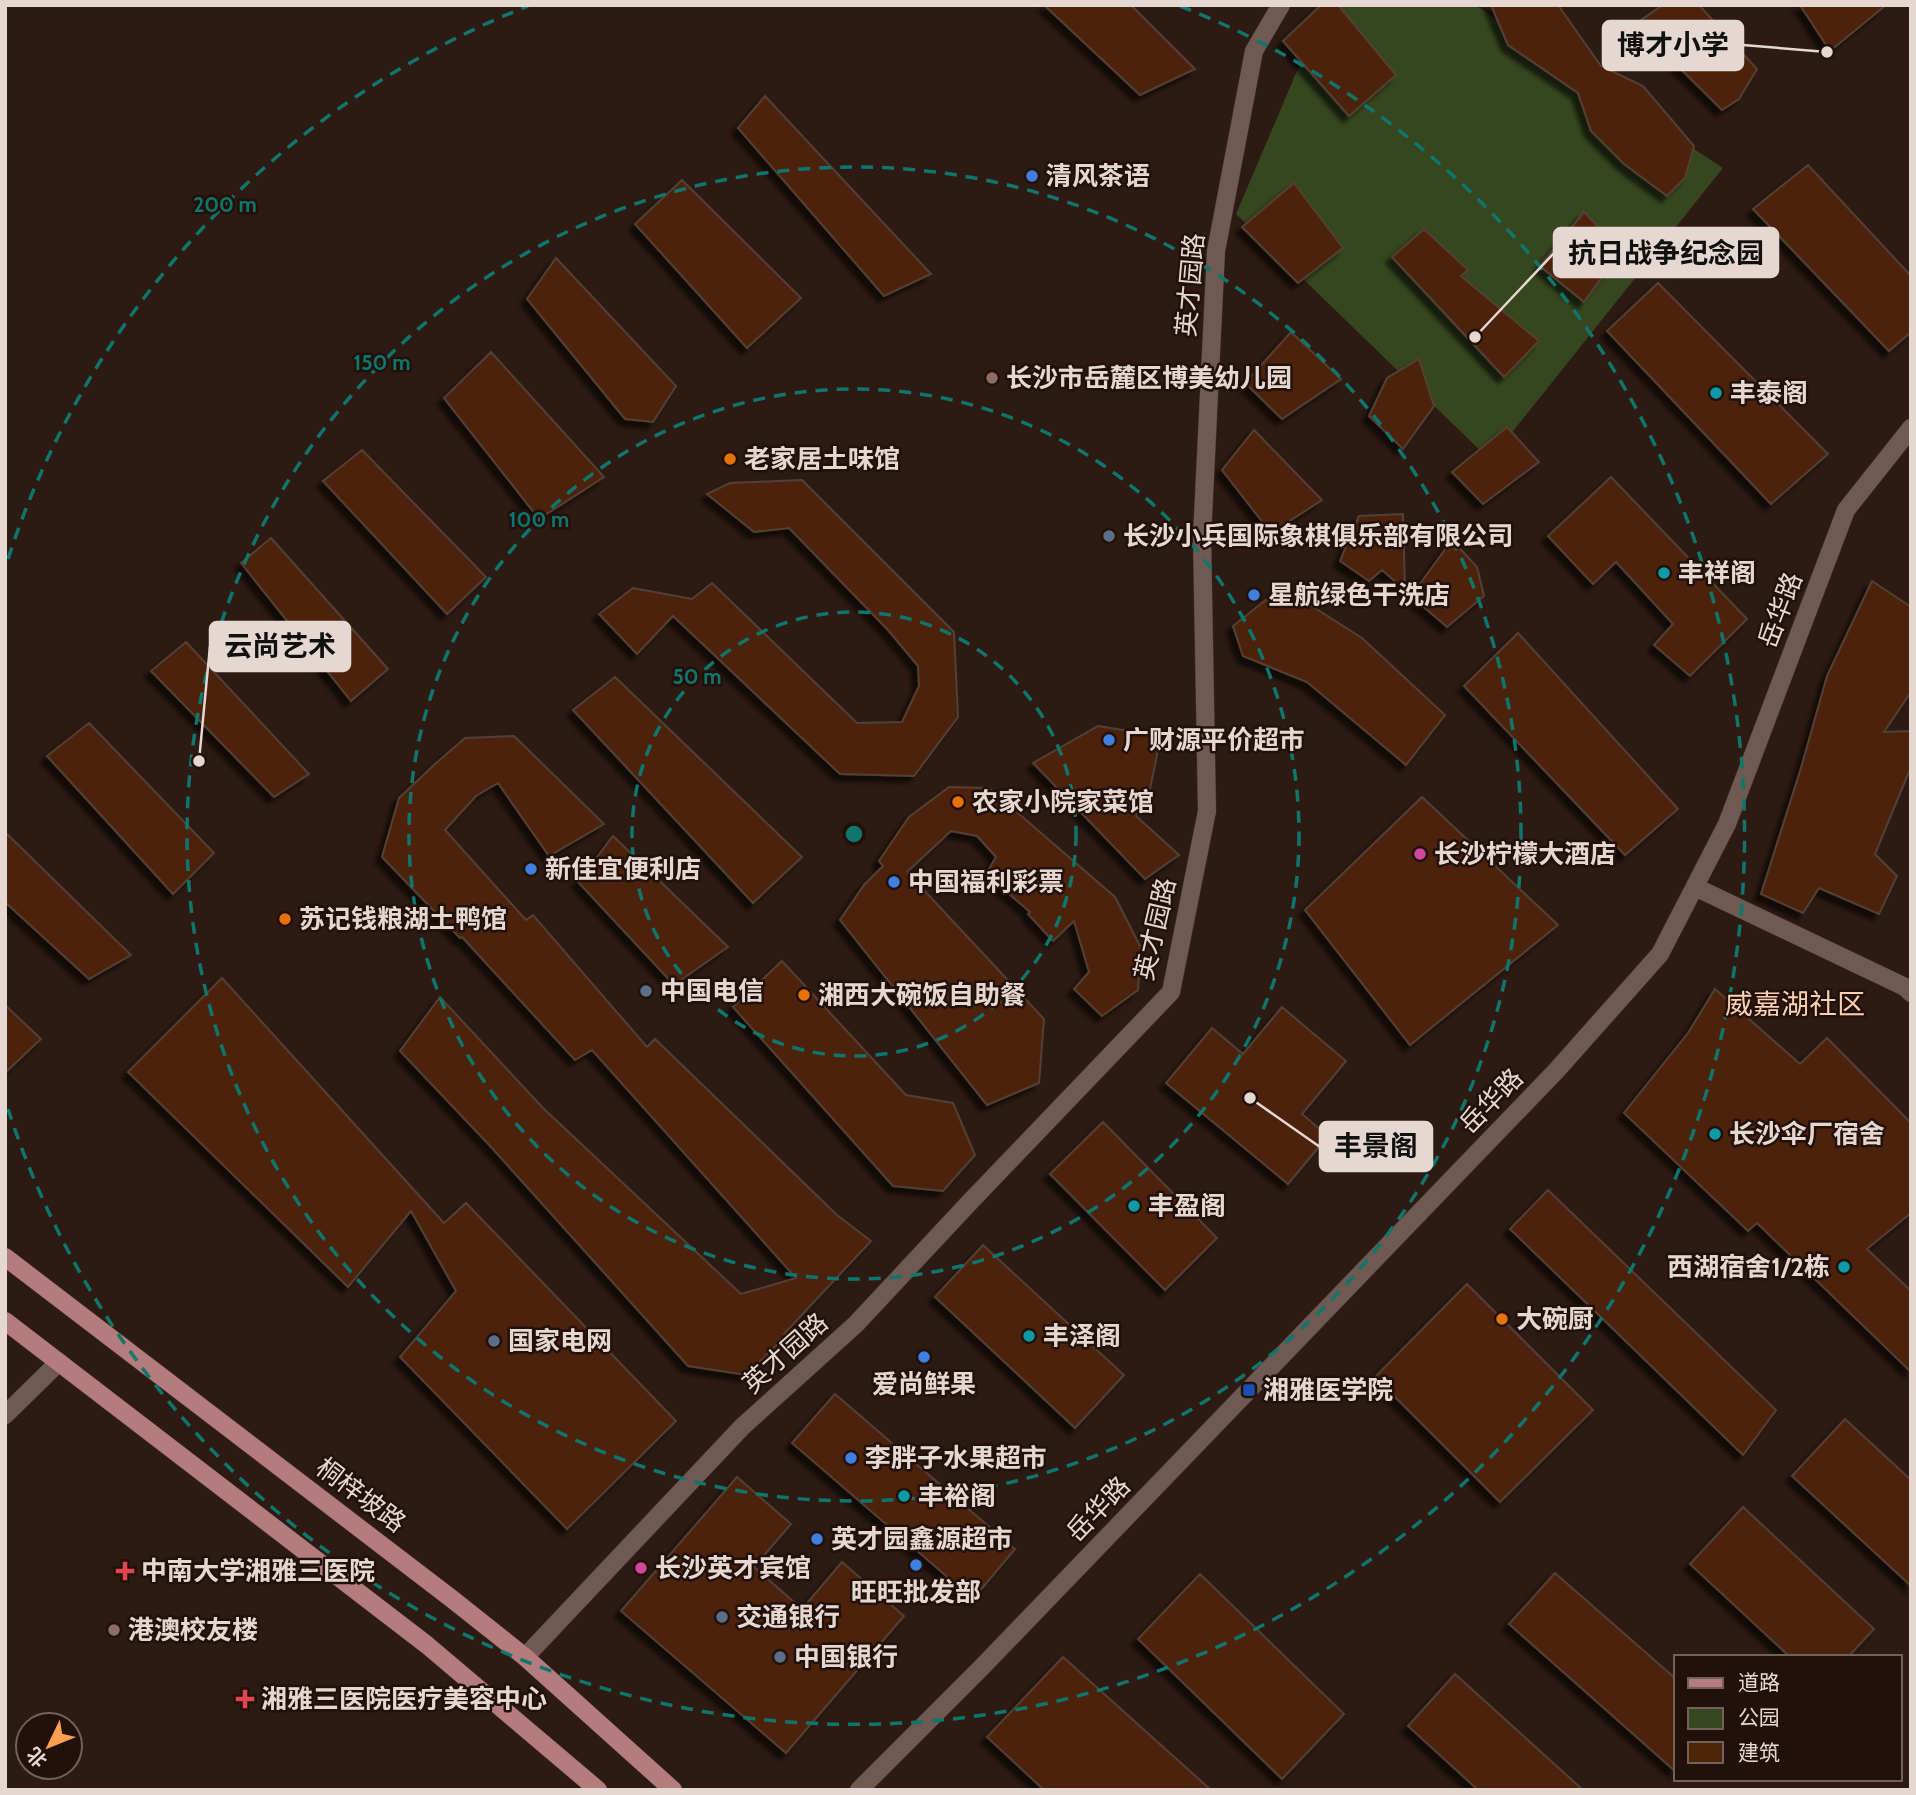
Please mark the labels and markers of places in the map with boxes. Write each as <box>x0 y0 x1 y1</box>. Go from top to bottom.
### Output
callout: 博才小学 <box>1603 21 1743 70</box>
place label: 清风茶语 <box>1046 160 1150 192</box>
marker: 清风茶语 <box>1024 168 1040 184</box>
callout: 抗日战争纪念园 <box>1554 228 1778 277</box>
place label: 长沙市岳麓区博美幼儿园 <box>1006 362 1292 394</box>
marker: 长沙市岳麓区博美幼儿园 <box>984 370 1000 386</box>
place label: 丰泰阁 <box>1730 377 1808 409</box>
marker: 丰泰阁 <box>1708 385 1724 401</box>
place label: 老家居土味馆 <box>744 443 900 475</box>
marker: 老家居土味馆 <box>722 451 738 467</box>
place label: 长沙小兵国际象棋俱乐部有限公司 <box>1123 520 1513 552</box>
marker: 长沙小兵国际象棋俱乐部有限公司 <box>1101 528 1117 544</box>
place label: 丰祥阁 <box>1678 557 1756 589</box>
marker: 丰祥阁 <box>1656 565 1672 581</box>
place label: 星航绿色干洗店 <box>1268 579 1450 611</box>
marker: 星航绿色干洗店 <box>1246 587 1262 603</box>
callout: 云尚艺术 <box>210 622 350 671</box>
place label: 广财源平价超市 <box>1123 724 1305 756</box>
marker: 广财源平价超市 <box>1101 732 1117 748</box>
place label: 农家小院家菜馆 <box>972 786 1154 818</box>
marker: 农家小院家菜馆 <box>950 794 966 810</box>
centre of rings <box>842 822 866 846</box>
place label: 长沙柠檬大酒店 <box>1434 838 1616 870</box>
marker: 长沙柠檬大酒店 <box>1412 846 1428 862</box>
place label: 新佳宜便利店 <box>545 853 701 885</box>
marker: 新佳宜便利店 <box>523 861 539 877</box>
place label: 中国福利彩票 <box>908 866 1064 898</box>
marker: 中国福利彩票 <box>886 874 902 890</box>
place label: 苏记钱粮湖土鸭馆 <box>299 903 507 935</box>
marker: 苏记钱粮湖土鸭馆 <box>277 911 293 927</box>
place label: 中国电信 <box>660 975 764 1007</box>
place label: 湘西大碗饭自助餐 <box>818 979 1026 1011</box>
marker: 中国电信 <box>638 983 654 999</box>
marker: 湘西大碗饭自助餐 <box>796 987 812 1003</box>
place label: 长沙伞厂宿舍 <box>1729 1118 1885 1150</box>
callout: 丰景阁 <box>1320 1122 1432 1171</box>
marker: 长沙伞厂宿舍 <box>1707 1126 1723 1142</box>
place label: 丰盈阁 <box>1148 1190 1226 1222</box>
marker: 丰盈阁 <box>1126 1198 1142 1214</box>
place label: 西湖宿舍1/2栋 <box>1667 1251 1830 1283</box>
marker: 西湖宿舍1/2栋 <box>1836 1259 1852 1275</box>
place label: 大碗厨 <box>1516 1303 1594 1335</box>
marker: 大碗厨 <box>1494 1311 1510 1327</box>
place label: 丰泽阁 <box>1043 1320 1121 1352</box>
place label: 国家电网 <box>508 1325 612 1357</box>
marker: 丰泽阁 <box>1021 1328 1037 1344</box>
marker: 国家电网 <box>486 1333 502 1349</box>
marker: 爱尚鲜果 <box>916 1349 932 1365</box>
place label: 爱尚鲜果 <box>872 1368 976 1400</box>
place label: 湘雅医学院 <box>1263 1374 1393 1406</box>
marker: 湘雅医学院 <box>1241 1382 1257 1398</box>
place label: 李胖子水果超市 <box>865 1442 1047 1474</box>
marker: 李胖子水果超市 <box>843 1450 859 1466</box>
place label: 丰裕阁 <box>918 1480 996 1512</box>
marker: 丰裕阁 <box>896 1488 912 1504</box>
place label: 英才园鑫源超市 <box>831 1523 1013 1555</box>
marker: 英才园鑫源超市 <box>809 1531 825 1547</box>
place label: 长沙英才宾馆 <box>655 1552 811 1584</box>
place label: 中南大学湘雅三医院 <box>141 1555 375 1587</box>
marker: 旺旺批发部 <box>908 1557 924 1573</box>
marker: 长沙英才宾馆 <box>633 1560 649 1576</box>
marker: 中南大学湘雅三医院 <box>115 1561 135 1581</box>
place label: 旺旺批发部 <box>851 1576 981 1608</box>
place label: 交通银行 <box>736 1601 840 1633</box>
marker: 交通银行 <box>714 1609 730 1625</box>
place label: 港澳校友楼 <box>128 1614 258 1646</box>
marker: 港澳校友楼 <box>106 1622 122 1638</box>
place label: 中国银行 <box>794 1641 898 1673</box>
marker: 中国银行 <box>772 1649 788 1665</box>
place label: 湘雅三医院医疗美容中心 <box>261 1683 547 1715</box>
marker: 湘雅三医院医疗美容中心 <box>235 1689 255 1709</box>

